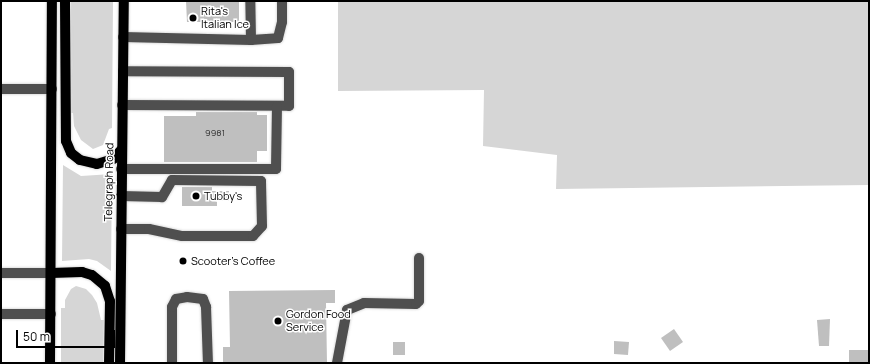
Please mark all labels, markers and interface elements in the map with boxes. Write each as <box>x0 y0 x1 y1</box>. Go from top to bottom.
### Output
place label: Rita's Italian Ice <box>201 5 249 31</box>
marker: Rita's Italian Ice <box>188 13 198 23</box>
house number: 9981 <box>205 128 225 138</box>
street label: Telegraph Road <box>102 142 116 222</box>
place label: Tubby's <box>204 189 242 203</box>
marker: Tubby's <box>191 191 201 201</box>
place label: Scooter's Coffee <box>191 254 275 268</box>
marker: Scooter's Coffee <box>178 256 188 266</box>
place label: Gordon Food Service <box>286 308 351 334</box>
marker: Gordon Food Service <box>273 316 283 326</box>
scale bar <box>18 322 117 348</box>
text: 50 m <box>23 328 50 345</box>

